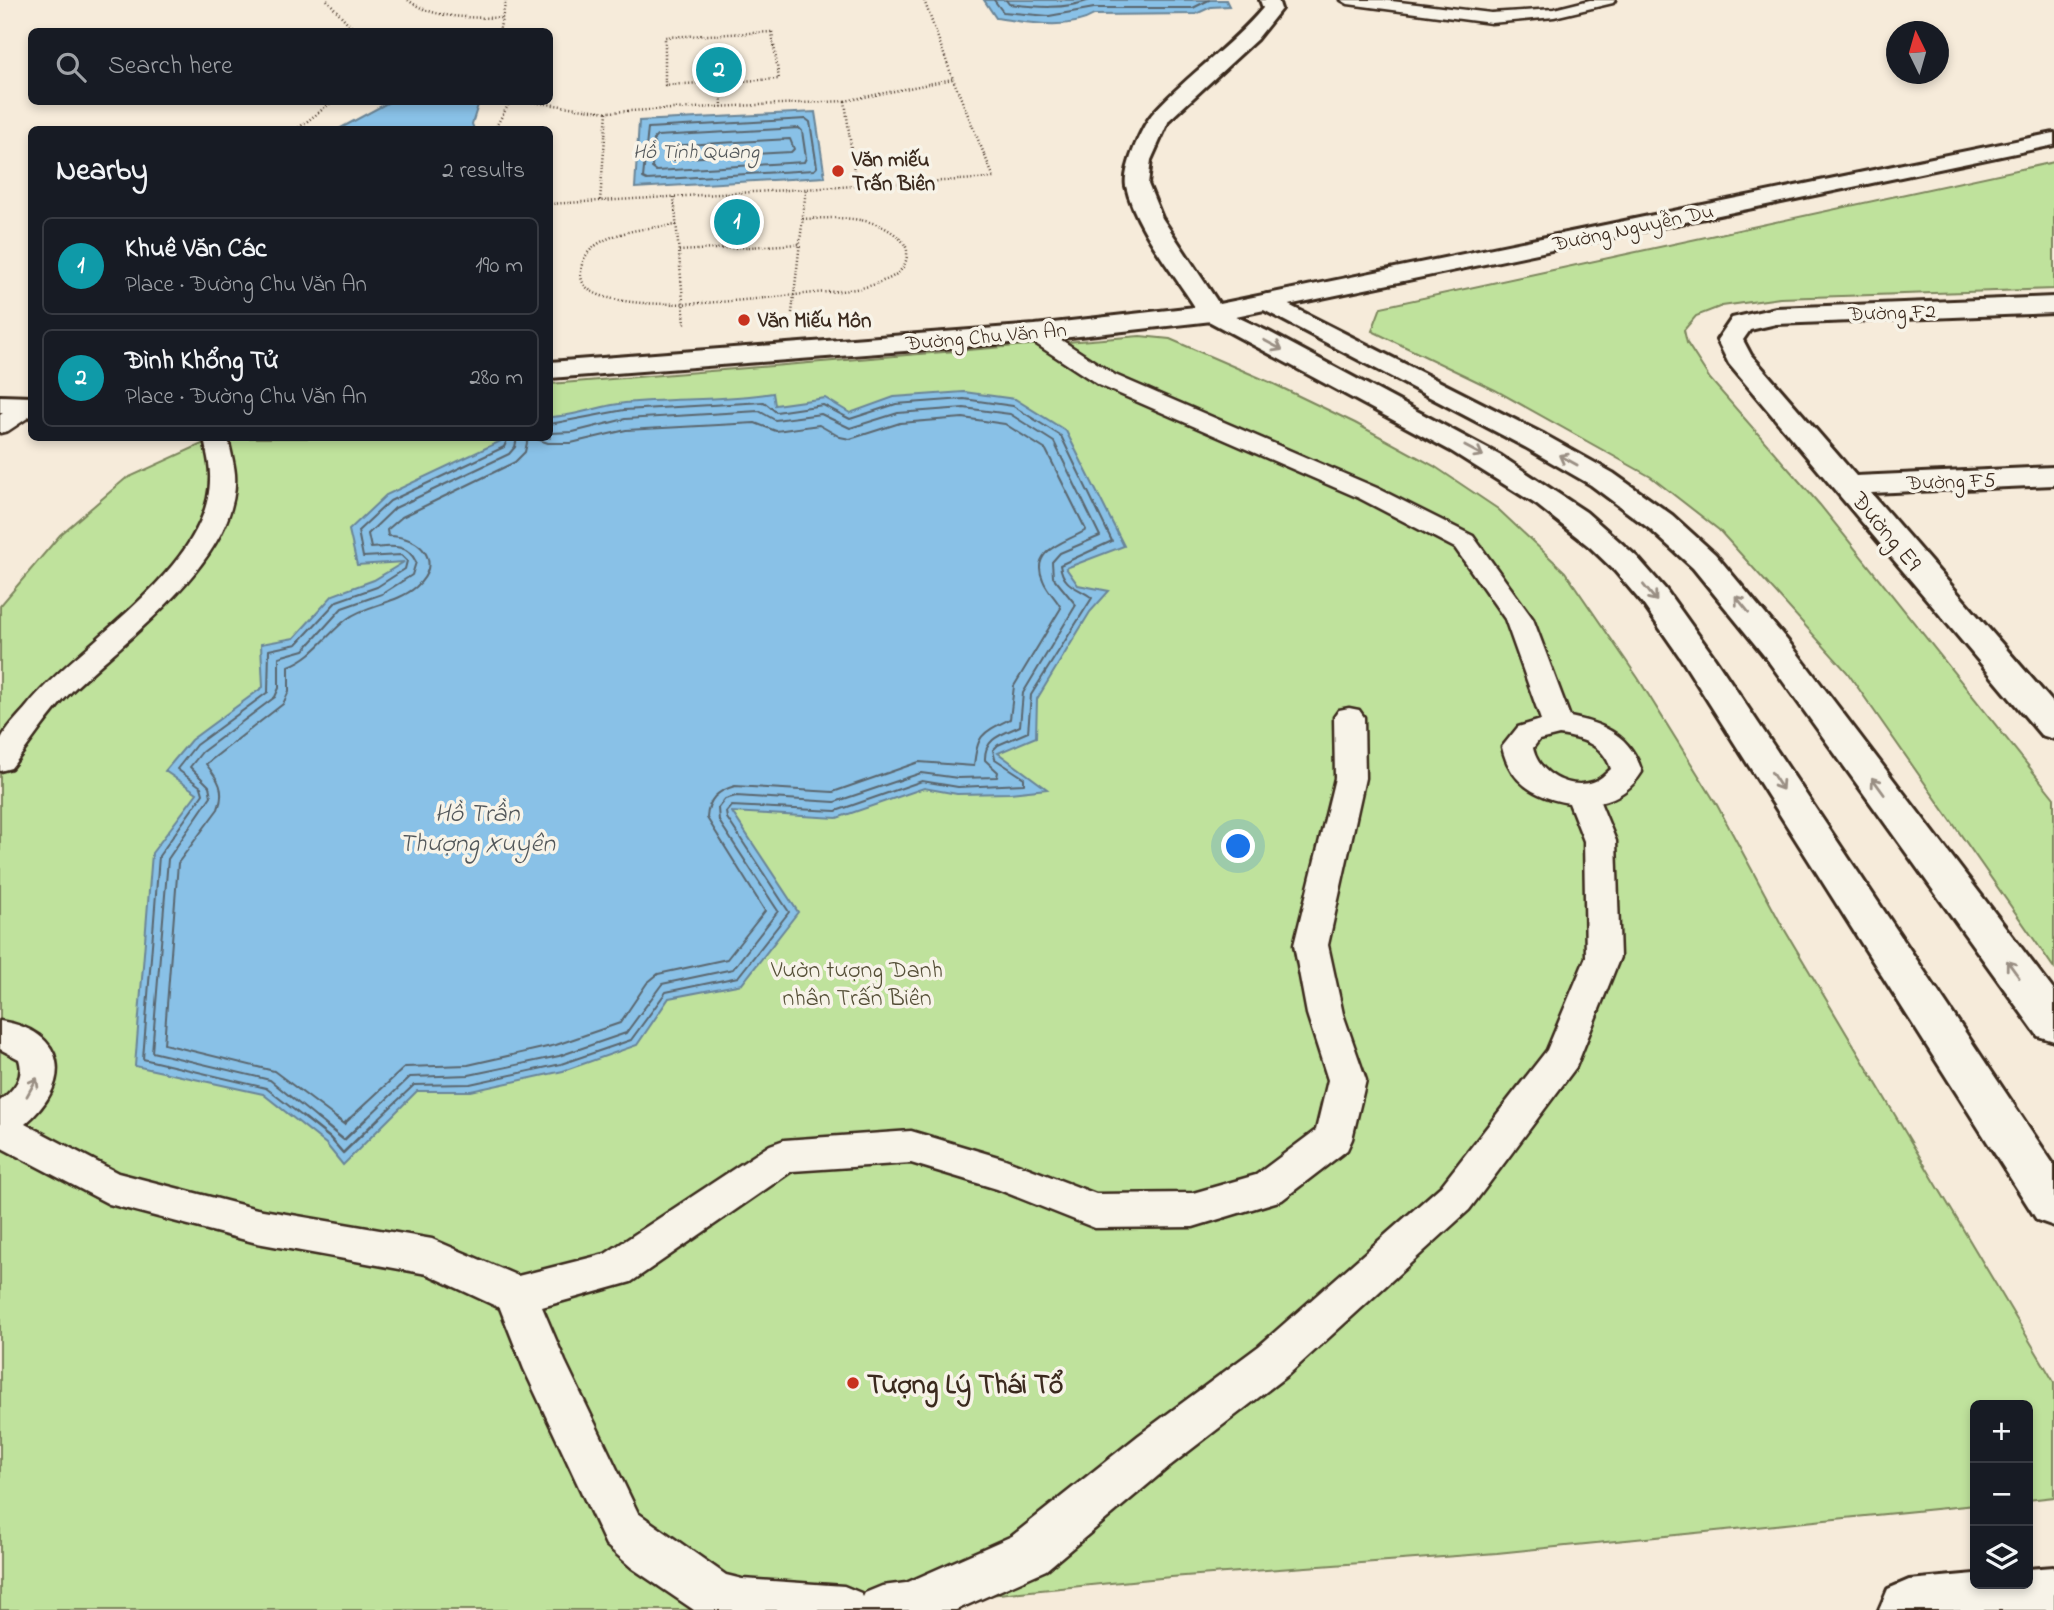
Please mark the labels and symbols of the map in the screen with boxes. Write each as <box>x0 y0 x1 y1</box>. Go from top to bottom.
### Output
north arrow <box>1886 21 1949 84</box>
pin: 2 <box>696 44 742 96</box>
water label: Hồ Tịnh Quang <box>633 138 760 169</box>
place label: Văn miếu Trấn Biên <box>851 146 935 200</box>
marker: Văn miếu Trấn Biên <box>830 163 846 179</box>
pin: 1 <box>714 196 760 248</box>
street label: Đường Nguyễn Du <box>1549 197 1717 263</box>
street label: Đường F2 <box>1847 297 1936 333</box>
place label: Văn Miếu Môn <box>757 307 871 337</box>
marker: Văn Miếu Môn <box>736 312 752 328</box>
street label: Đường Chu Văn An <box>903 316 1068 362</box>
one-way arrow <box>1262 339 1283 352</box>
one-way arrow <box>1463 445 1484 459</box>
one-way arrow <box>1559 453 1579 467</box>
street label: Đường F5 <box>1905 466 1996 502</box>
street label: Đường E9 <box>1841 485 1929 581</box>
one-way arrow <box>1642 583 1658 601</box>
one-way arrow <box>1734 596 1749 614</box>
one-way arrow <box>1770 771 1785 790</box>
one-way arrow <box>1871 777 1886 796</box>
water label: Hồ Trần Thượng Xuyên <box>399 796 556 864</box>
your location <box>1221 829 1255 863</box>
park label: Vườn tượng Danh nhân Trấn Biên <box>770 954 943 1017</box>
one-way arrow <box>2006 960 2021 979</box>
one-way arrow <box>25 1078 39 1098</box>
place label: Tượng Lý Thái Tổ <box>867 1366 1063 1408</box>
marker: Tượng Lý Thái Tổ <box>845 1375 861 1391</box>

